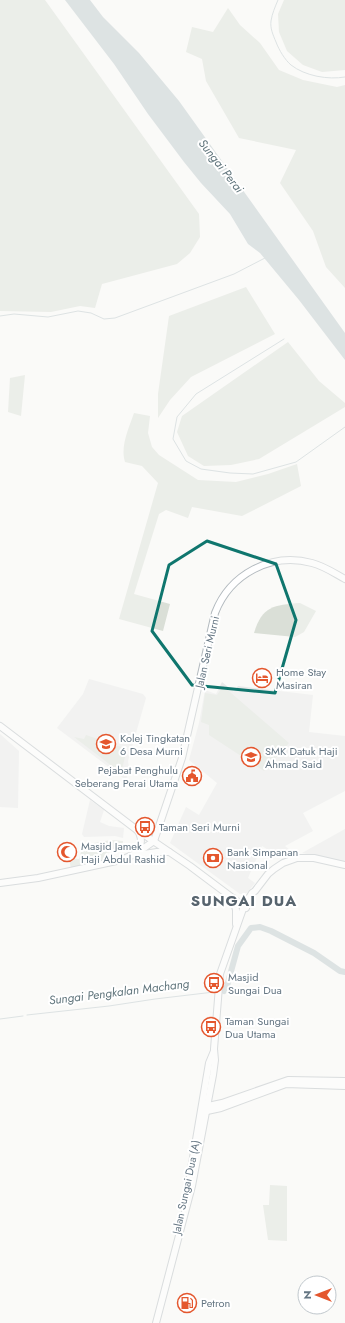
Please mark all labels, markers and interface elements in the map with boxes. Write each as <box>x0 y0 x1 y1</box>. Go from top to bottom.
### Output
water label: Sungai Perai <box>194 135 248 198</box>
street label: Jalan Seri Murni <box>190 614 223 692</box>
place label: Home Stay Masiran <box>276 664 326 693</box>
hotel icon: Home Stay Masiran <box>251 667 273 689</box>
place label: Kolej Tingkatan 6 Desa Murni <box>120 730 190 759</box>
school or university icon: Kolej Tingkatan 6 Desa Murni <box>95 733 117 755</box>
place label: SMK Datuk Haji Ahmad Said <box>265 743 338 772</box>
school or university icon: SMK Datuk Haji Ahmad Said <box>240 746 262 768</box>
place label: Pejabat Penghulu Seberang Perai Utama <box>75 762 178 791</box>
public building icon: Pejabat Penghulu Seberang Perai Utama <box>181 765 203 787</box>
bus stop icon: Taman Seri Murni <box>134 816 156 838</box>
place label: Taman Seri Murni <box>159 819 240 835</box>
place label: Masjid Jamek Haji Abdul Rashid <box>81 838 165 867</box>
mosque icon: Masjid Jamek Haji Abdul Rashid <box>56 841 78 863</box>
place label: Bank Simpanan Nasional <box>227 844 298 873</box>
bank icon: Bank Simpanan Nasional <box>202 847 224 869</box>
district label: SUNGAI DUA <box>191 890 297 912</box>
place label: Masjid Sungai Dua <box>228 969 282 998</box>
bus stop icon: Masjid Sungai Dua <box>203 972 225 994</box>
water label: Sungai Pengkalan Machang <box>48 974 191 1010</box>
place label: Taman Sungai Dua Utama <box>225 1013 289 1042</box>
bus stop icon: Taman Sungai Dua Utama <box>200 1016 222 1038</box>
street label: Jalan Sungai Dua (A) <box>168 1138 204 1238</box>
north arrow <box>297 1275 337 1315</box>
text: N <box>299 1291 315 1299</box>
fuel station icon: Petron <box>176 1292 198 1314</box>
place label: Petron <box>201 1295 230 1311</box>

